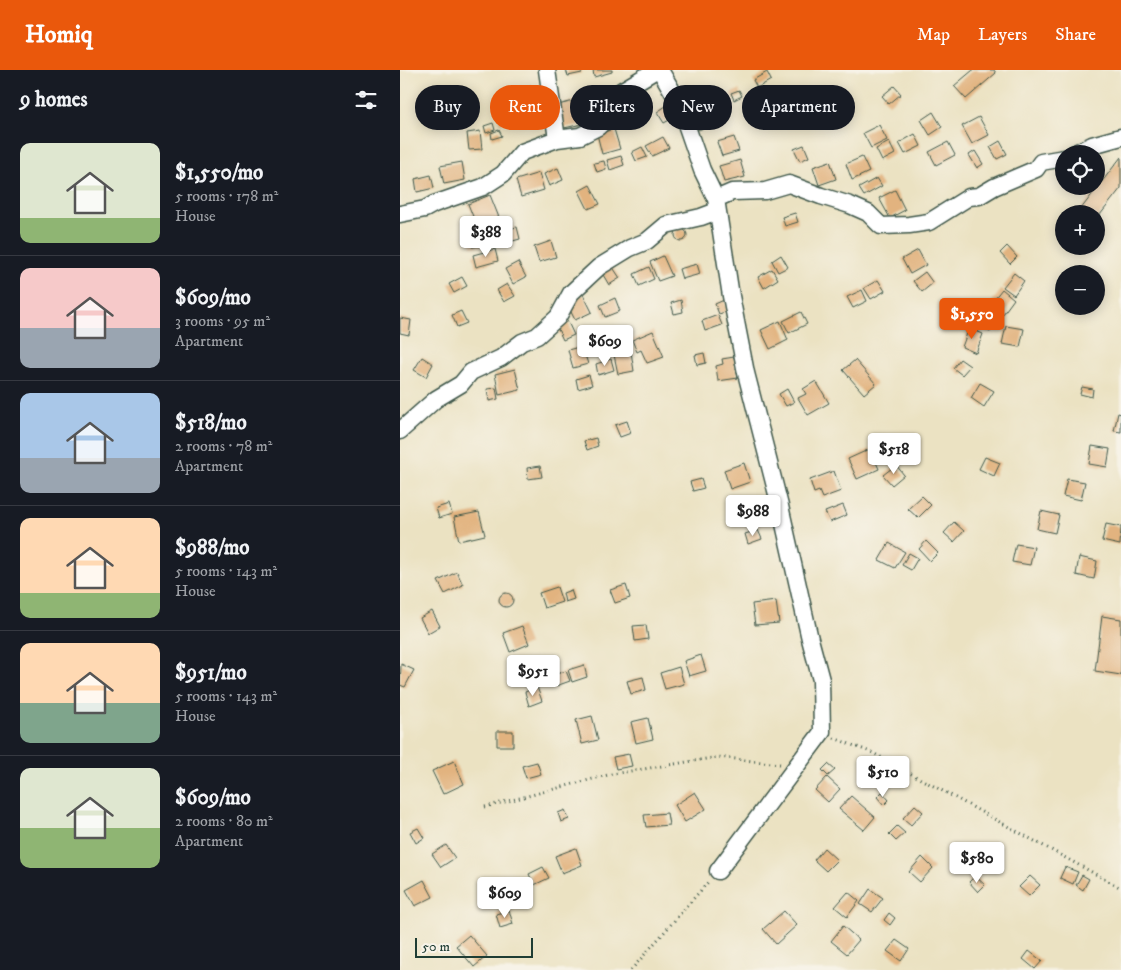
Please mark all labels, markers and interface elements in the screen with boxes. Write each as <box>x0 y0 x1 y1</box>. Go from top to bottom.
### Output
text: Homiq <box>25 20 93 50</box>
text: Map <box>917 24 950 46</box>
text: Layers <box>978 24 1027 46</box>
text: Share <box>1055 24 1096 46</box>
chip: Buy <box>415 85 480 130</box>
chip: Rent <box>490 85 560 130</box>
chip: Filters <box>570 85 653 130</box>
chip: New <box>663 85 732 130</box>
chip: Apartment <box>742 85 855 130</box>
icon: filters <box>352 86 380 114</box>
text: 9 homes <box>20 87 88 113</box>
map controls <box>1055 145 1105 315</box>
button: locate <box>1055 145 1105 195</box>
text: $1,550/mo <box>175 160 263 186</box>
icon: home <box>60 163 120 223</box>
text: 5 rooms · 178 m² <box>175 186 278 206</box>
button: + <box>1055 205 1105 255</box>
text: House <box>175 206 216 226</box>
pin: $388 <box>456 216 516 258</box>
text: $388 <box>471 222 501 242</box>
button: − <box>1055 265 1105 315</box>
text: $609/mo <box>175 285 251 311</box>
icon: home <box>60 288 120 348</box>
pin: $1,550 <box>931 298 1013 340</box>
text: $1,550 <box>950 304 994 324</box>
text: 3 rooms · 95 m² <box>175 311 270 331</box>
pin: $609 <box>575 324 635 367</box>
text: Apartment <box>175 331 243 351</box>
text: $609 <box>588 331 622 351</box>
text: $518/mo <box>175 410 247 436</box>
icon: home <box>60 413 120 473</box>
pin: $518 <box>864 432 924 475</box>
text: 2 rooms · 78 m² <box>175 436 272 456</box>
text: $518 <box>879 439 909 459</box>
text: Apartment <box>175 456 243 476</box>
pin: $988 <box>723 494 783 537</box>
text: $988 <box>737 501 769 521</box>
text: $988/mo <box>175 535 250 561</box>
icon: home <box>60 538 120 598</box>
text: 5 rooms · 143 m² <box>175 561 277 581</box>
text: House <box>175 581 216 601</box>
pin: $951 <box>503 654 563 697</box>
text: $951/mo <box>175 660 247 686</box>
text: $951 <box>518 661 548 681</box>
icon: home <box>60 663 120 723</box>
text: 5 rooms · 143 m² <box>175 686 277 706</box>
text: House <box>175 706 216 726</box>
pin: $510 <box>853 756 913 798</box>
text: $510 <box>867 762 899 782</box>
text: $609/mo <box>175 785 251 811</box>
icon: home <box>60 788 120 848</box>
text: 2 rooms · 80 m² <box>175 811 273 831</box>
text: Apartment <box>175 831 243 851</box>
pin: $580 <box>947 842 1007 884</box>
text: $580 <box>960 848 994 868</box>
pin: $609 <box>475 876 535 919</box>
text: $609 <box>488 883 522 903</box>
scale bar <box>415 935 532 958</box>
text: 50 m <box>422 938 450 956</box>

